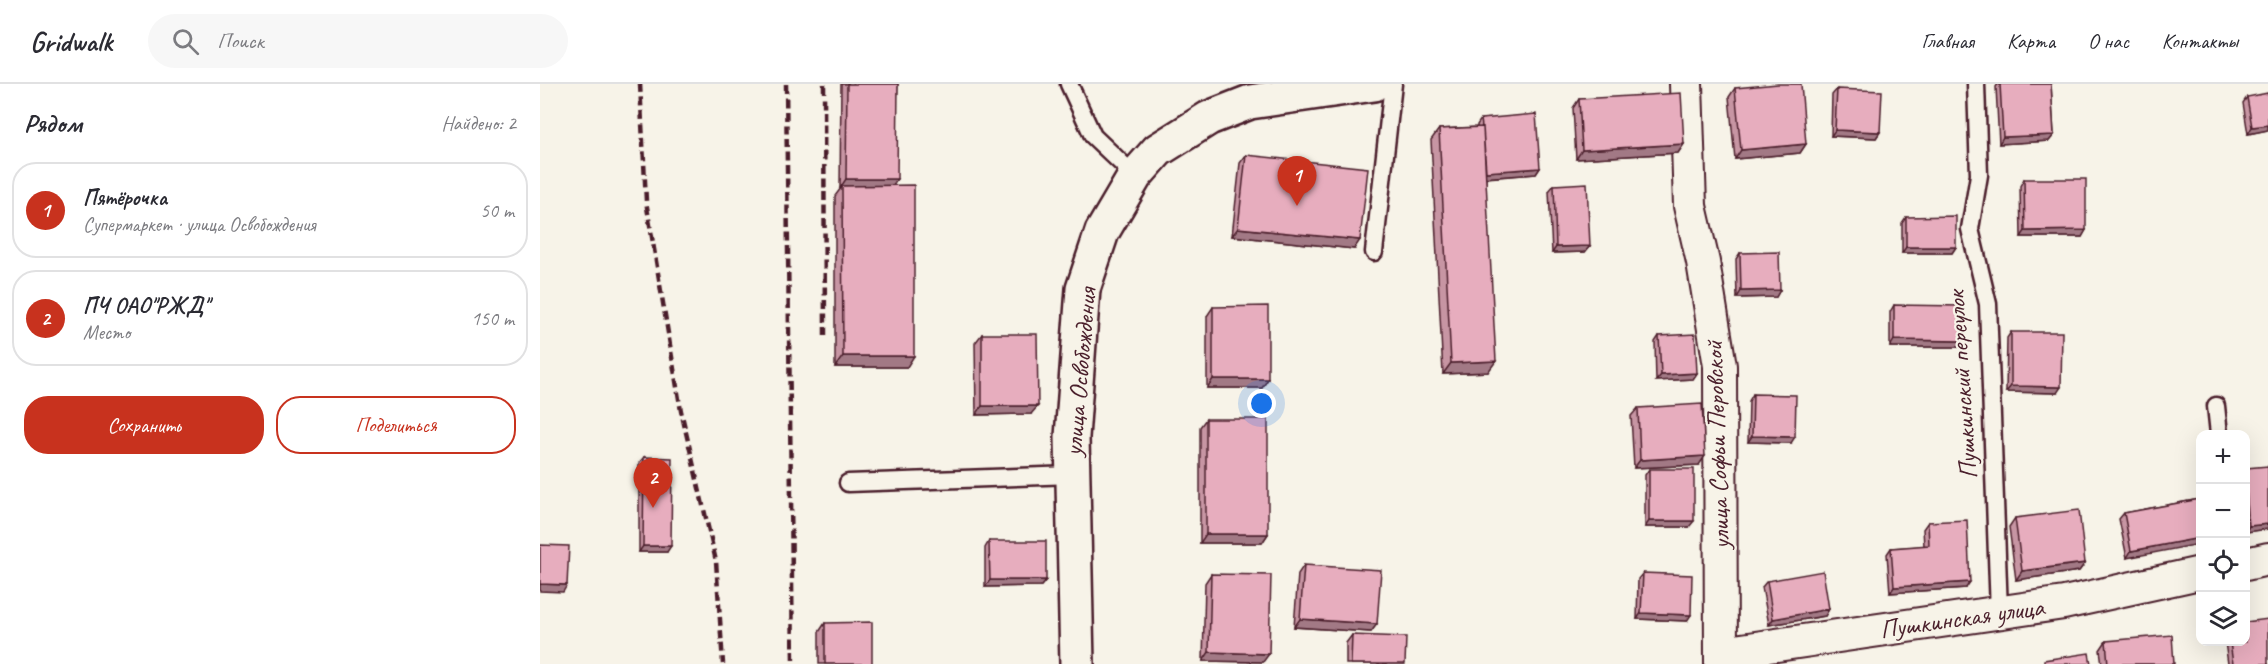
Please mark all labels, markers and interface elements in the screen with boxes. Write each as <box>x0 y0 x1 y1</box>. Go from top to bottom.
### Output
search box <box>148 14 568 68</box>
text: Gridwalk <box>30 24 112 59</box>
icon: search <box>169 25 202 58</box>
text: Поиск <box>217 27 264 55</box>
text: Главная <box>1921 28 1974 54</box>
text: Карта <box>2007 28 2055 54</box>
text: О нас <box>2088 28 2129 54</box>
text: Контакты <box>2162 28 2238 54</box>
text: Рядом <box>24 107 82 140</box>
text: Найдено: 2 <box>441 111 516 136</box>
pin: 1 <box>1278 156 1317 206</box>
text: Пятёрочка <box>83 184 167 212</box>
text: 1 <box>41 198 50 223</box>
text: 50 m <box>480 198 514 223</box>
text: Супермаркет · улица Освобождения <box>83 212 316 237</box>
street label: улица Освобождения <box>1056 285 1104 459</box>
street label: Пушкинский переулок <box>1939 287 1985 480</box>
text: ПЧ ОАО"РЖД" <box>83 292 209 320</box>
text: 2 <box>41 306 50 331</box>
text: 150 m <box>471 306 514 331</box>
text: Место <box>83 320 130 345</box>
street label: улица Софьи Перовской <box>1697 338 1737 552</box>
your location <box>1247 389 1276 418</box>
button: Сохранить <box>24 396 264 454</box>
button: Поделиться <box>276 396 516 454</box>
map controls <box>2196 430 2250 646</box>
button: + <box>2196 430 2250 484</box>
pin: 2 <box>634 458 672 508</box>
button: − <box>2196 484 2250 538</box>
button: locate <box>2196 538 2250 592</box>
street label: Пушкинская улица <box>1878 590 2048 646</box>
button: layers <box>2196 592 2250 646</box>

